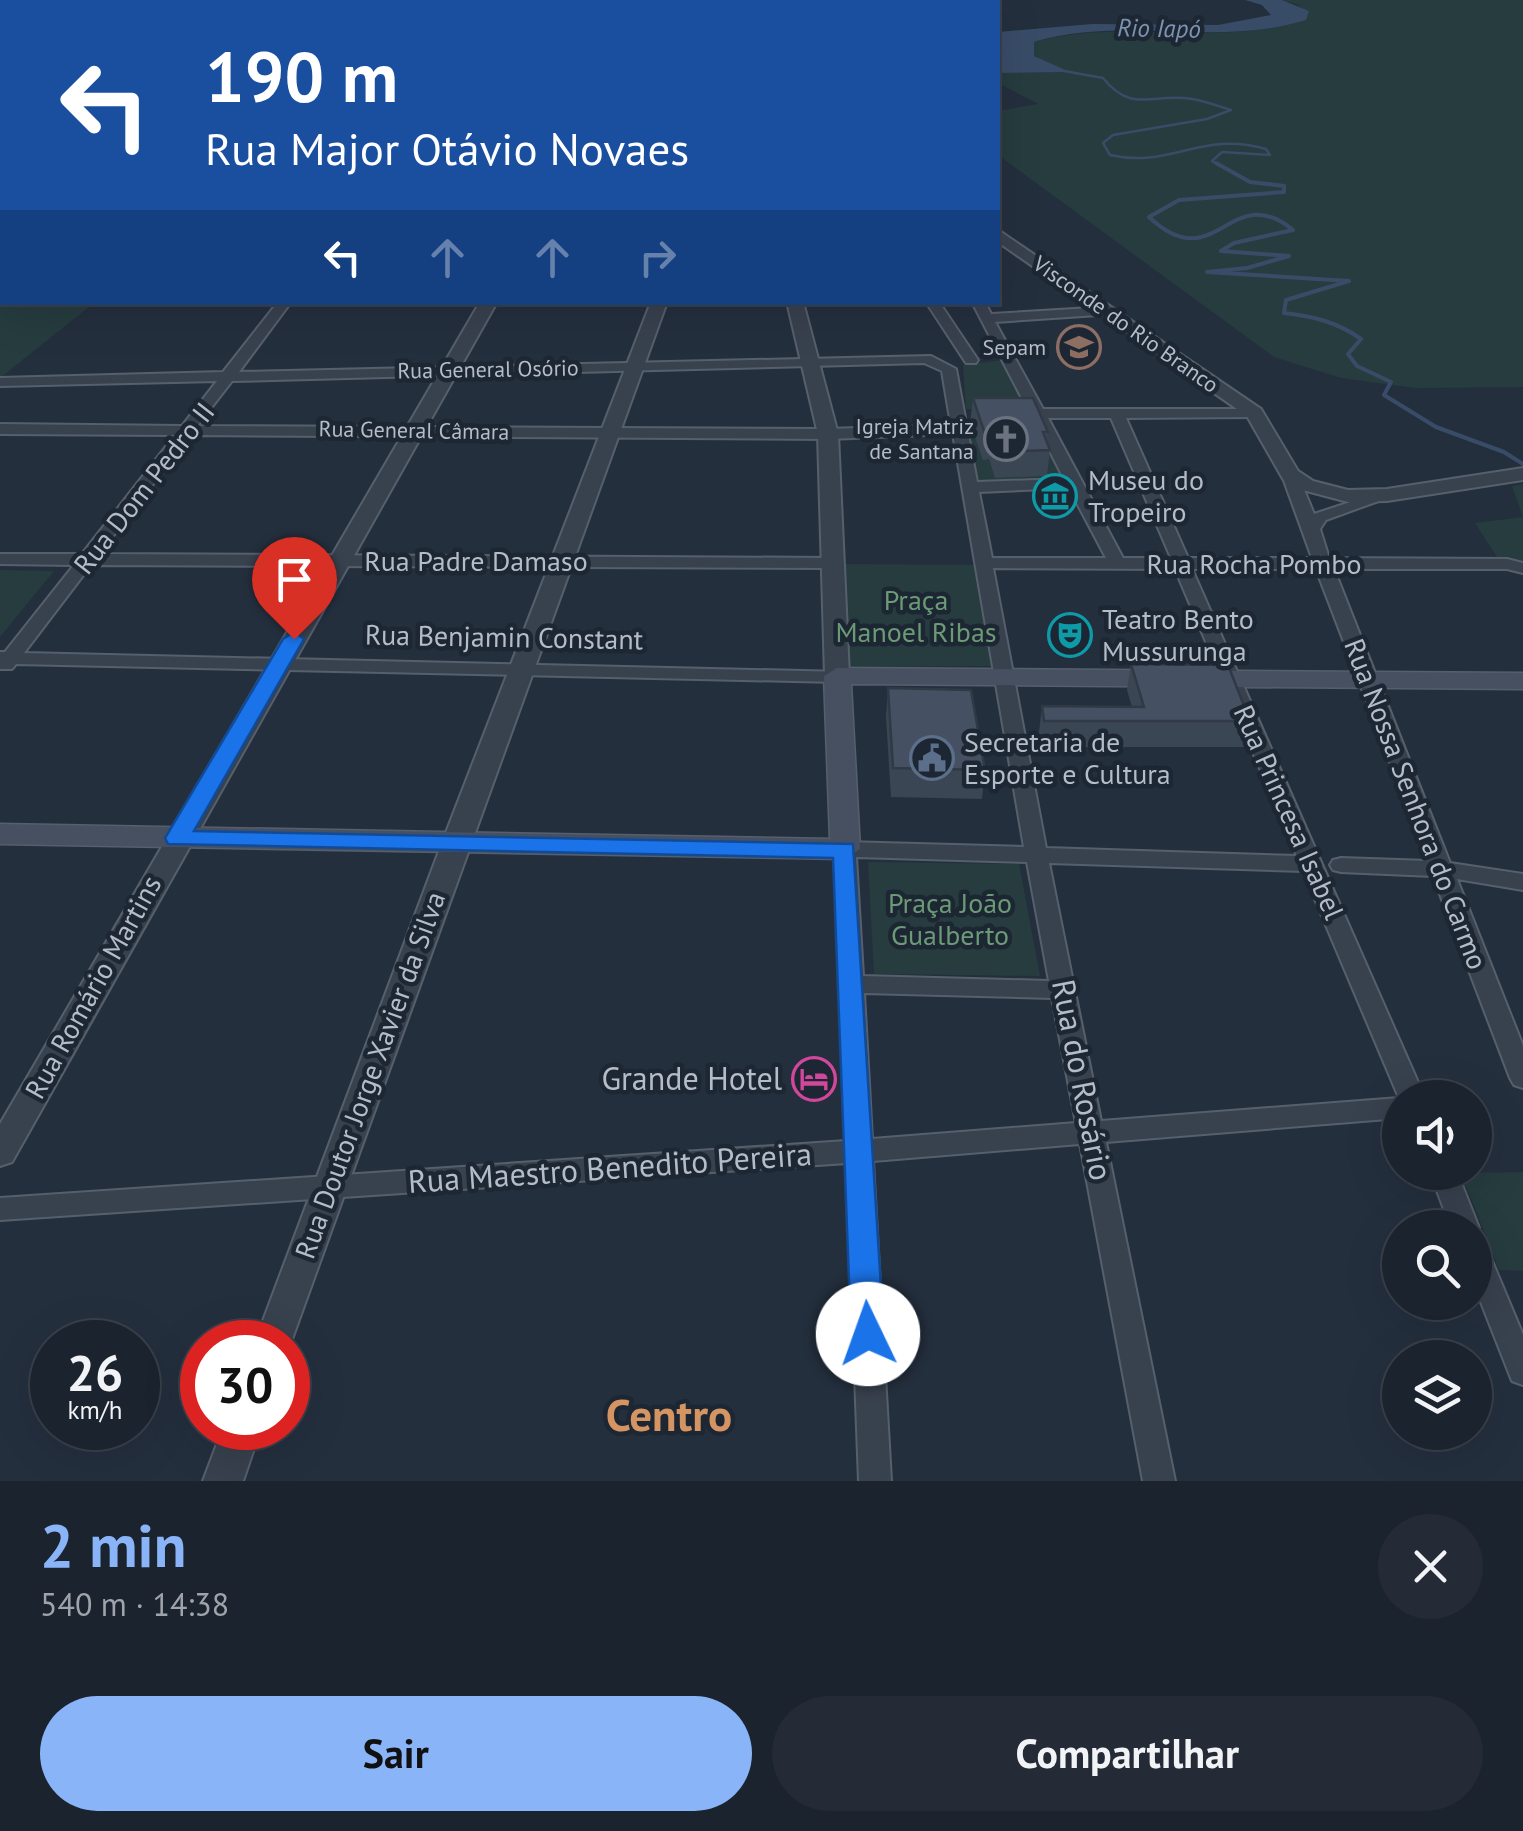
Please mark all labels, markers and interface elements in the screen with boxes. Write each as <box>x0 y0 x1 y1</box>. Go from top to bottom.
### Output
water label: Rio Iapó <box>1117 11 1201 45</box>
text: 190 m <box>205 31 398 121</box>
icon: left <box>40 40 170 170</box>
text: Rua Major Otávio Novaes <box>205 119 689 177</box>
icon: left <box>315 230 370 285</box>
icon: ahead <box>420 230 475 285</box>
icon: ahead <box>525 230 580 285</box>
icon: right <box>630 230 685 285</box>
street label: Visconde do Rio Branco <box>1027 249 1224 399</box>
school or university icon: Sepam <box>1056 324 1102 370</box>
place label: Sepam <box>982 333 1046 361</box>
street label: Rua General Osório <box>397 353 579 385</box>
street label: Rua Dom Pedro II <box>65 394 222 581</box>
place label: Igreja Matriz de Santana <box>855 412 974 465</box>
street label: Rua General Câmara <box>318 414 510 446</box>
church icon: Igreja Matriz de Santana <box>983 416 1029 462</box>
place label: Museu do Tropeiro <box>1088 461 1204 530</box>
museum icon: Museu do Tropeiro <box>1032 473 1078 519</box>
pin <box>252 537 337 640</box>
street label: Rua Padre Damaso <box>364 542 588 579</box>
street label: Rua Rocha Pombo <box>1147 545 1362 582</box>
icon: arrive <box>267 552 322 607</box>
park label: Praça Manoel Ribas <box>835 581 997 650</box>
place label: Teatro Bento Mussurunga <box>1102 600 1254 669</box>
theatre icon: Teatro Bento Mussurunga <box>1047 612 1093 658</box>
street label: Rua Benjamin Constant <box>364 616 644 657</box>
street label: Rua Nossa Senhora do Carmo <box>1336 633 1497 975</box>
street label: Rua Princesa Isabel <box>1226 699 1353 925</box>
place label: Secretaria de Esporte e Cultura <box>964 723 1171 792</box>
public building icon: Secretaria de Esporte e Cultura <box>909 735 955 781</box>
street label: Rua Romário Martins <box>16 869 169 1105</box>
park label: Praça João Gualberto <box>888 884 1012 953</box>
street label: Rua Doutor Jorge Xavier da Silva <box>286 886 453 1263</box>
street label: Rua do Rosário <box>1043 976 1123 1184</box>
hotel icon: Grande Hotel <box>791 1056 837 1102</box>
place label: Grande Hotel <box>601 1057 783 1099</box>
map controls <box>1382 1080 1492 1450</box>
button: sound <box>1382 1080 1492 1190</box>
street label: Rua Maestro Benedito Pereira <box>407 1132 813 1202</box>
button: search <box>1382 1210 1492 1320</box>
position arrow <box>816 1282 920 1386</box>
speed limit sign: 30 <box>180 1320 310 1450</box>
text: 26 <box>67 1340 123 1405</box>
button: layers <box>1382 1340 1492 1450</box>
district label: Centro <box>606 1385 732 1443</box>
text: km/h <box>68 1394 122 1426</box>
text: 2 min <box>40 1506 186 1584</box>
button: close <box>1378 1514 1483 1619</box>
text: 540 m · 14:38 <box>40 1583 229 1625</box>
button: Sair <box>40 1696 752 1811</box>
button: Compartilhar <box>772 1696 1483 1811</box>

